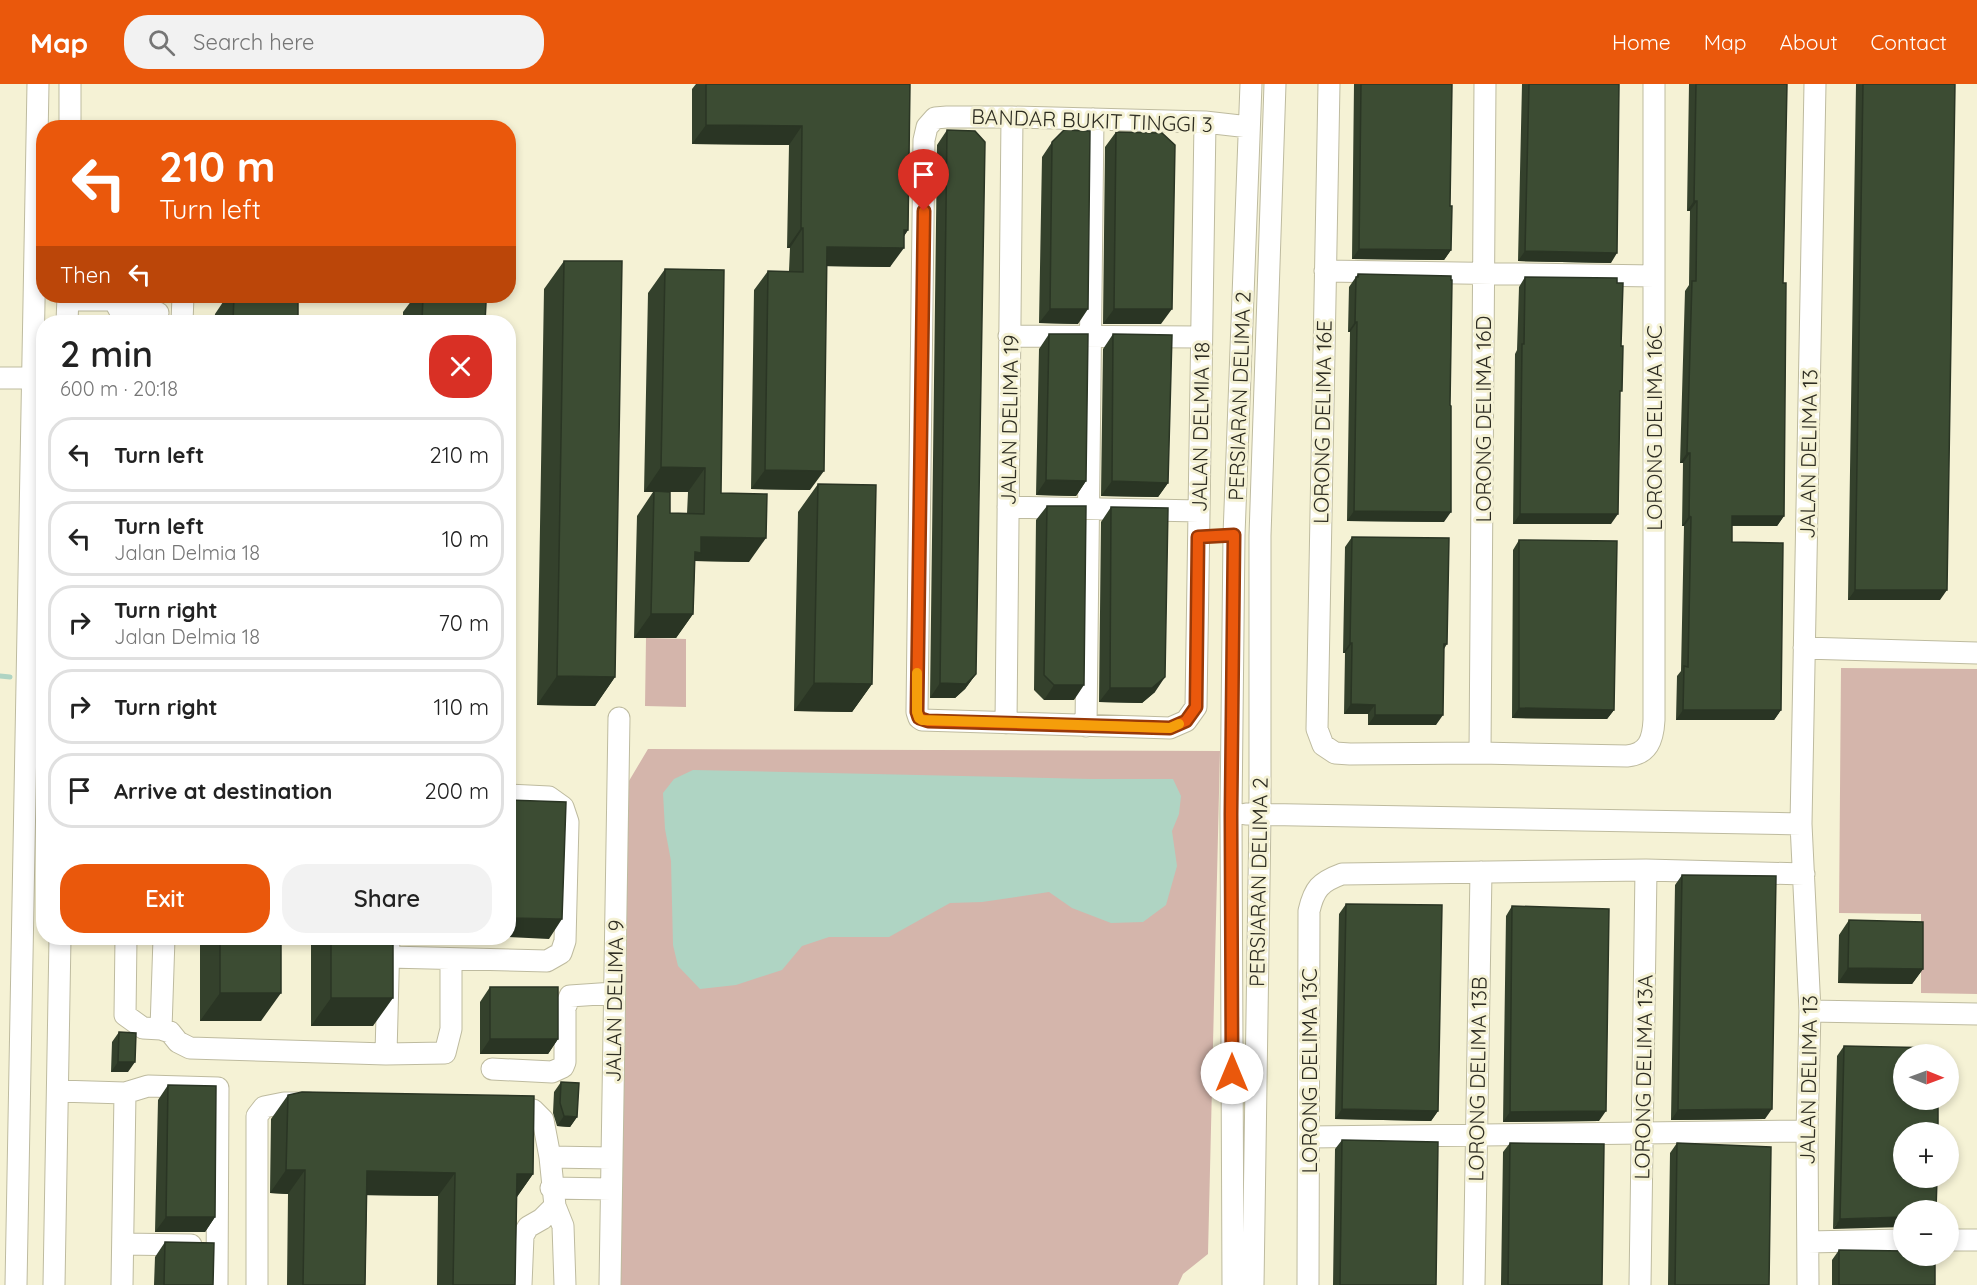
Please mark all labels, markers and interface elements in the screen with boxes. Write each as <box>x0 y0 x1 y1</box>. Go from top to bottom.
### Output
search box <box>124 15 544 69</box>
text: Map <box>30 25 88 60</box>
icon: search <box>145 26 178 59</box>
text: Search here <box>193 28 315 56</box>
text: Home <box>1612 29 1671 55</box>
text: Map <box>1704 29 1747 55</box>
text: About <box>1780 29 1838 55</box>
text: Contact <box>1871 29 1947 55</box>
street label: BANDAR BUKIT TINGGI 3 <box>971 103 1213 137</box>
text: 210 m <box>159 140 276 193</box>
icon: left <box>60 144 138 222</box>
pin <box>898 149 949 211</box>
icon: arrive <box>907 158 940 191</box>
text: Turn left <box>159 192 261 226</box>
icon: left <box>123 258 156 291</box>
text: Then <box>60 261 111 289</box>
street label: PERSIARAN DELIMA 2 <box>1222 291 1256 501</box>
street label: LORONG DELIMA 16D <box>1470 316 1496 522</box>
street label: LORONG DELIMA 16E <box>1307 320 1337 524</box>
street label: LORONG DELIMA 16C <box>1641 325 1667 531</box>
text: 2 min <box>60 331 153 376</box>
street label: JALAN DELIMA 19 <box>995 334 1023 506</box>
button: close <box>429 335 492 398</box>
street label: JALAN DELMIA 18 <box>1186 342 1214 512</box>
street label: JALAN DELIMA 13 <box>1794 369 1822 539</box>
text: 600 m · 20:18 <box>60 376 178 401</box>
icon: left <box>63 438 96 471</box>
text: Turn left <box>114 441 204 469</box>
text: 210 m <box>430 441 489 469</box>
text: Turn left <box>114 512 204 540</box>
icon: left <box>63 522 96 555</box>
text: 10 m <box>442 525 489 553</box>
text: Jalan Delmia 18 <box>114 540 260 565</box>
text: Turn right <box>114 596 218 624</box>
icon: right <box>63 606 96 639</box>
text: 70 m <box>439 609 489 637</box>
text: Jalan Delmia 18 <box>114 624 260 649</box>
icon: right <box>63 690 96 723</box>
text: Turn right <box>114 693 218 721</box>
text: 110 m <box>434 693 489 721</box>
icon: arrive <box>63 774 96 807</box>
text: Arrive at destination <box>114 777 332 805</box>
text: 200 m <box>425 777 489 805</box>
street label: PERSIARAN DELIMA 2 <box>1243 777 1273 987</box>
button: Exit <box>60 864 270 933</box>
button: Share <box>282 864 492 933</box>
street label: JALAN DELIMA 9 <box>600 919 628 1083</box>
street label: LORONG DELIMA 13C <box>1296 968 1322 1174</box>
street label: LORONG DELIMA 13A <box>1628 974 1658 1180</box>
street label: LORONG DELIMA 13B <box>1462 976 1492 1182</box>
street label: JALAN DELIMA 13 <box>1794 995 1822 1165</box>
position arrow <box>1200 1041 1264 1105</box>
north arrow <box>1893 1044 1959 1110</box>
map controls <box>1893 1044 1959 1266</box>
button: + <box>1893 1122 1959 1188</box>
button: − <box>1893 1200 1959 1266</box>

